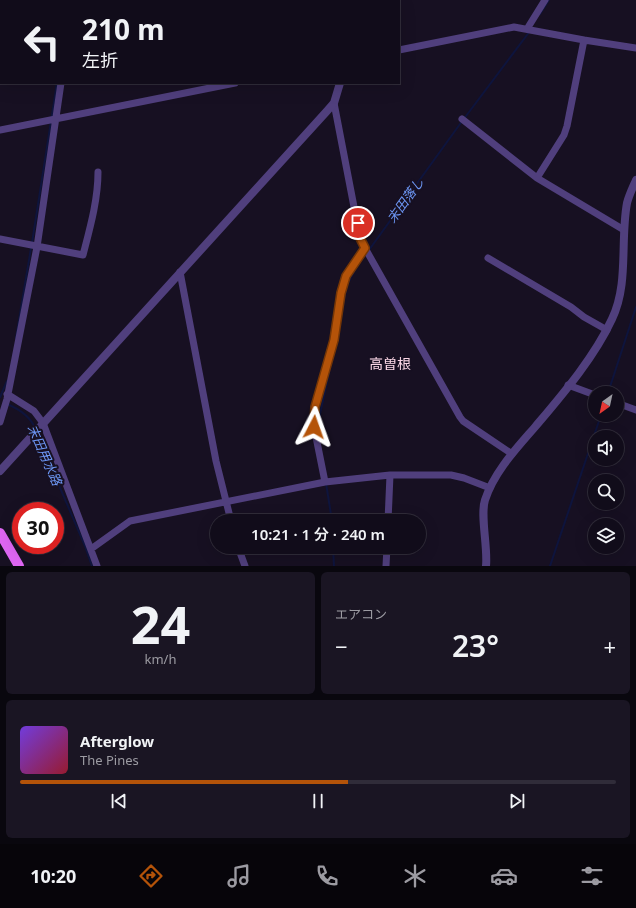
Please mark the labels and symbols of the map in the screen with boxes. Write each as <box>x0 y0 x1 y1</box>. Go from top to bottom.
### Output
water label: 末田落し <box>382 174 428 226</box>
pin <box>341 206 375 240</box>
district label: 高曽根 <box>369 354 411 373</box>
north arrow <box>588 386 624 422</box>
position arrow <box>293 406 335 448</box>
water label: 末田用水路 <box>24 422 67 489</box>
speed limit sign: 30 <box>12 502 64 554</box>

